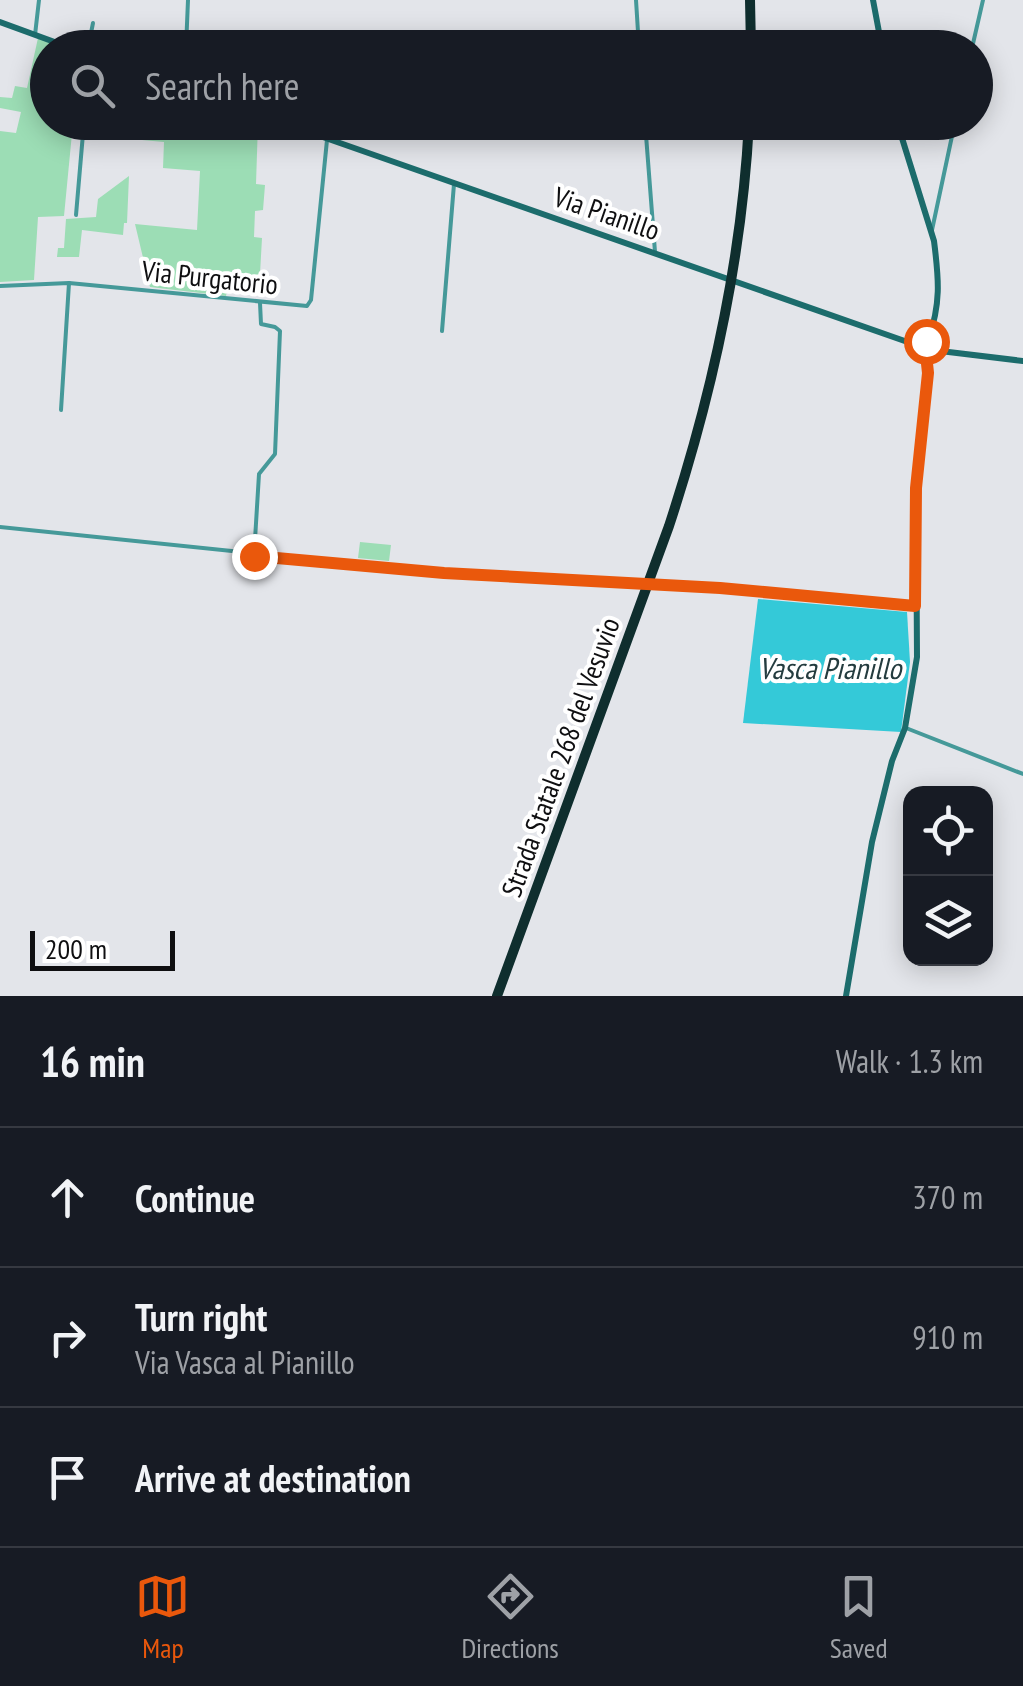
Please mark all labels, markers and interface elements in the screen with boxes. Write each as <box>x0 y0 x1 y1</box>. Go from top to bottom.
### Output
search box <box>30 30 993 140</box>
icon: search <box>65 58 120 113</box>
text: Search here <box>145 61 299 110</box>
street label: Via Pianillo <box>548 177 665 248</box>
street label: Via Purgatorio <box>139 251 280 303</box>
route start <box>904 319 950 365</box>
route end <box>232 534 278 580</box>
street label: Strada Statale 268 del Vesuvio <box>492 612 628 902</box>
water label: Vasca Pianillo <box>759 648 903 687</box>
map controls <box>903 786 993 966</box>
button: locate <box>903 786 993 876</box>
button: layers <box>903 876 993 966</box>
scale bar <box>30 926 175 970</box>
text: 200 m <box>45 930 107 967</box>
text: 16 min <box>40 1034 145 1089</box>
text: Walk · 1.3 km <box>836 1040 983 1082</box>
icon: ahead <box>40 1170 95 1225</box>
text: Continue <box>135 1173 255 1222</box>
text: 370 m <box>912 1176 983 1218</box>
text: Turn right <box>135 1292 267 1341</box>
icon: right <box>40 1310 95 1365</box>
text: 910 m <box>912 1316 983 1358</box>
text: Via Vasca al Pianillo <box>135 1341 355 1383</box>
icon: arrive <box>40 1450 95 1505</box>
text: Arrive at destination <box>135 1453 411 1502</box>
tab: Map <box>135 1569 190 1666</box>
tab: Directions <box>461 1569 559 1666</box>
tab: Saved <box>830 1569 888 1666</box>

